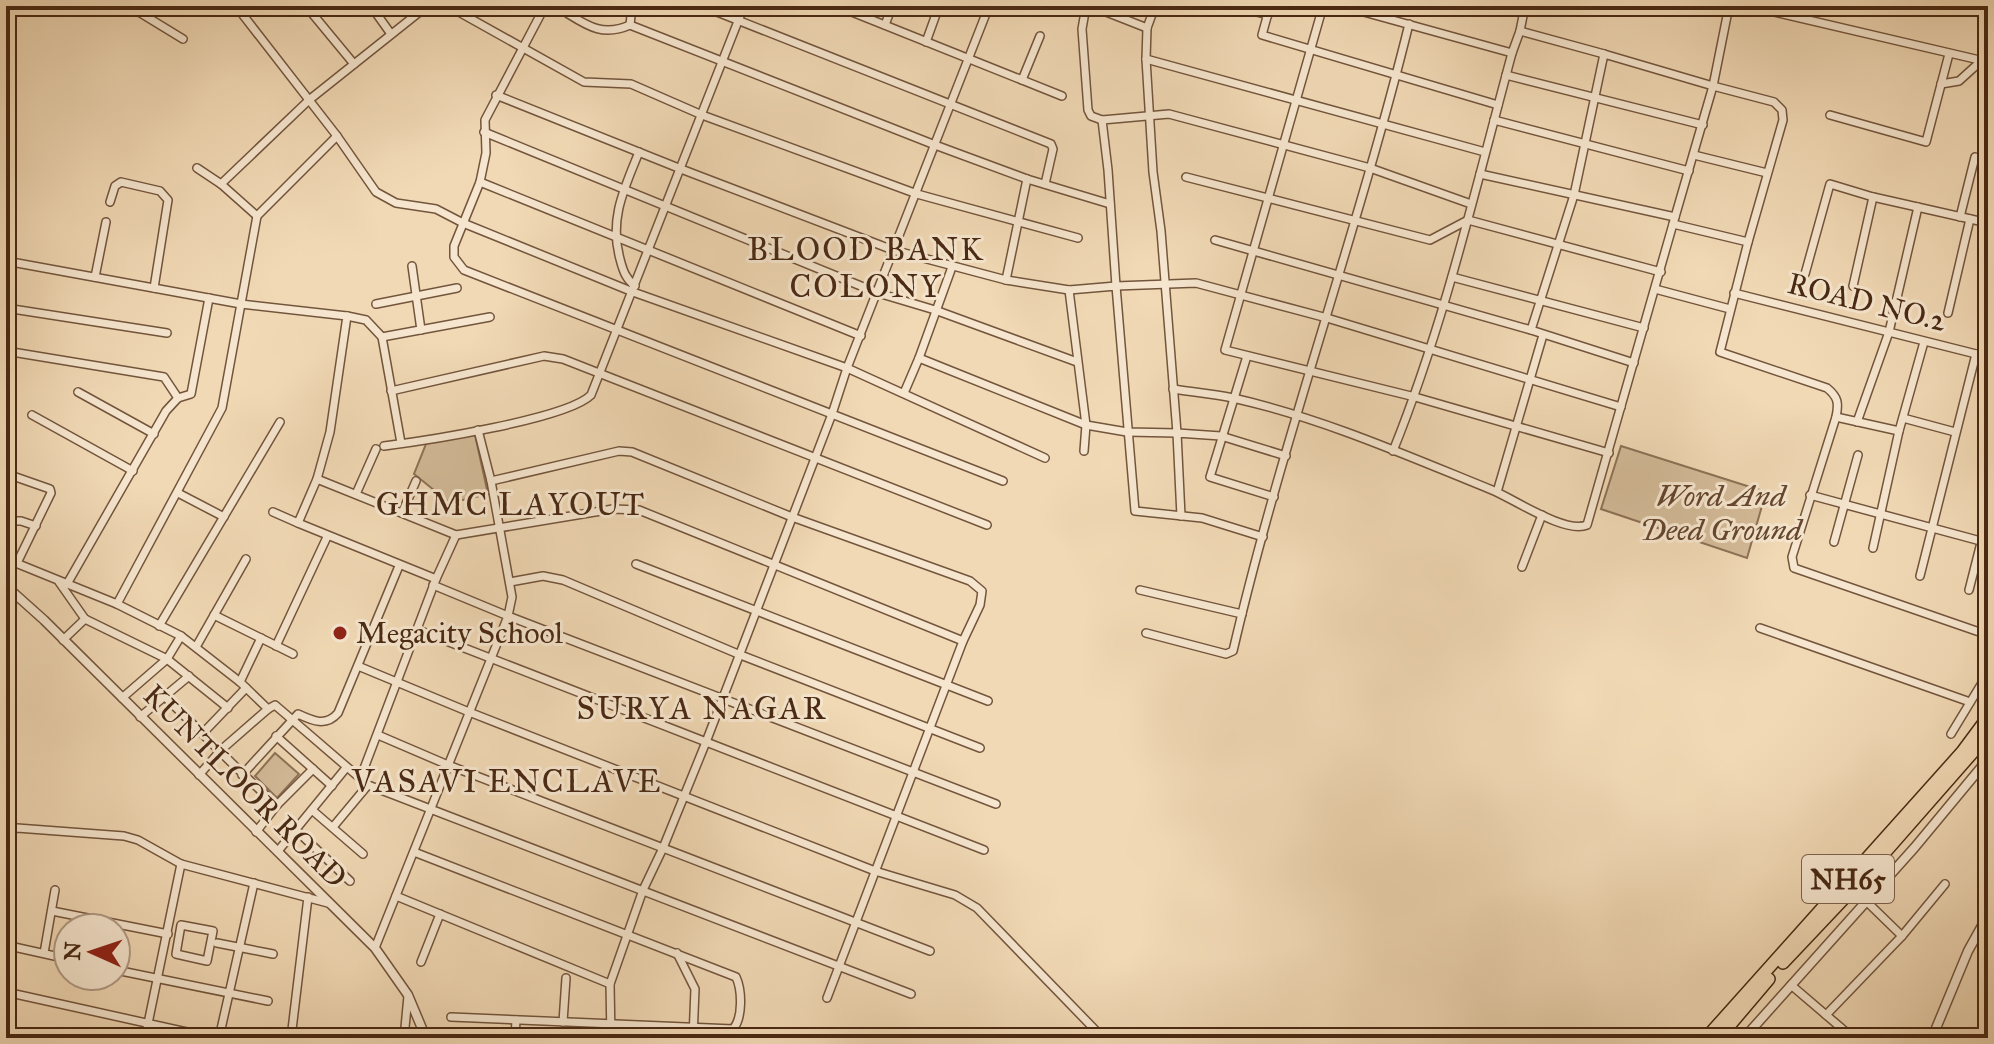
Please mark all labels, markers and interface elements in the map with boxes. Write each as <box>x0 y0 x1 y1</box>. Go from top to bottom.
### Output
district label: BLOOD BANK COLONY <box>747 230 985 306</box>
street label: ROAD NO.2 <box>1784 265 1950 339</box>
park label: Word And Deed Ground <box>1640 478 1804 548</box>
district label: GHMC LAYOUT <box>376 485 646 524</box>
place label: Megacity School <box>356 615 564 651</box>
marker: Megacity School <box>331 624 349 642</box>
street label: KUNTLOOR ROAD <box>136 677 354 895</box>
district label: SURYA NAGAR <box>577 689 827 728</box>
district label: VASAVI ENCLAVE <box>351 762 662 801</box>
road number: NH65 <box>1802 855 1894 903</box>
north arrow <box>52 912 132 992</box>
text: N <box>59 941 87 961</box>

